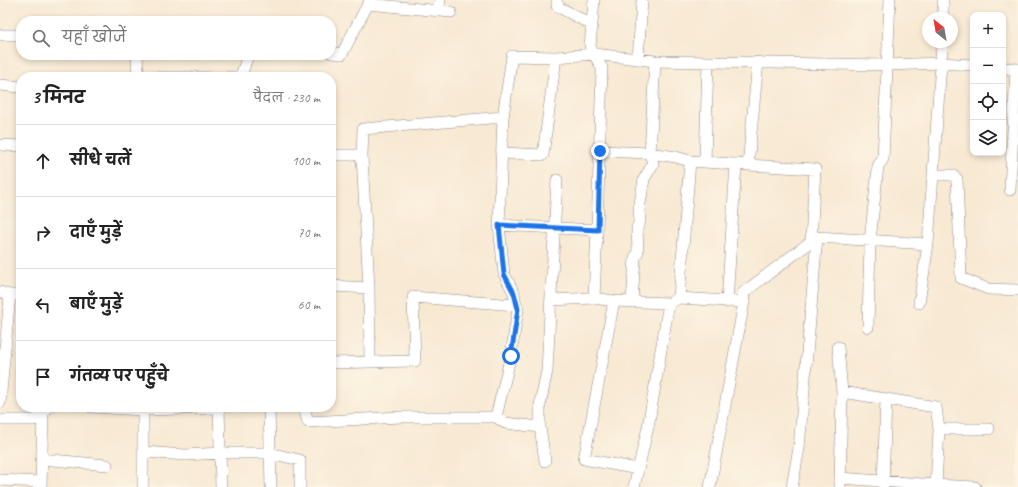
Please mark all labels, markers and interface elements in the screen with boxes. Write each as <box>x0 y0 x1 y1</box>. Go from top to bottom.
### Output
north arrow <box>922 12 958 48</box>
map controls <box>970 12 1006 156</box>
button: + <box>970 12 1006 48</box>
search box <box>16 16 336 60</box>
icon: search <box>30 27 52 49</box>
text: यहाँ खोजें <box>62 28 126 47</box>
button: − <box>970 48 1006 84</box>
button: locate <box>970 84 1006 120</box>
text: 3 मिनट <box>32 87 85 108</box>
text: पैदल · 230 m <box>253 90 320 106</box>
button: layers <box>970 120 1006 156</box>
route end <box>591 142 609 160</box>
icon: ahead <box>32 150 54 172</box>
text: सीधे चलें <box>70 151 131 170</box>
text: 100 m <box>292 153 320 169</box>
icon: right <box>32 222 54 244</box>
text: दाएँ मुड़ें <box>70 223 122 242</box>
text: 70 m <box>298 225 320 241</box>
icon: left <box>32 294 54 316</box>
text: बाएँ मुड़ें <box>70 295 122 314</box>
text: 60 m <box>298 297 320 313</box>
route start <box>502 347 520 365</box>
icon: arrive <box>32 366 54 388</box>
text: गंतव्य पर पहुँचे <box>70 367 168 386</box>

